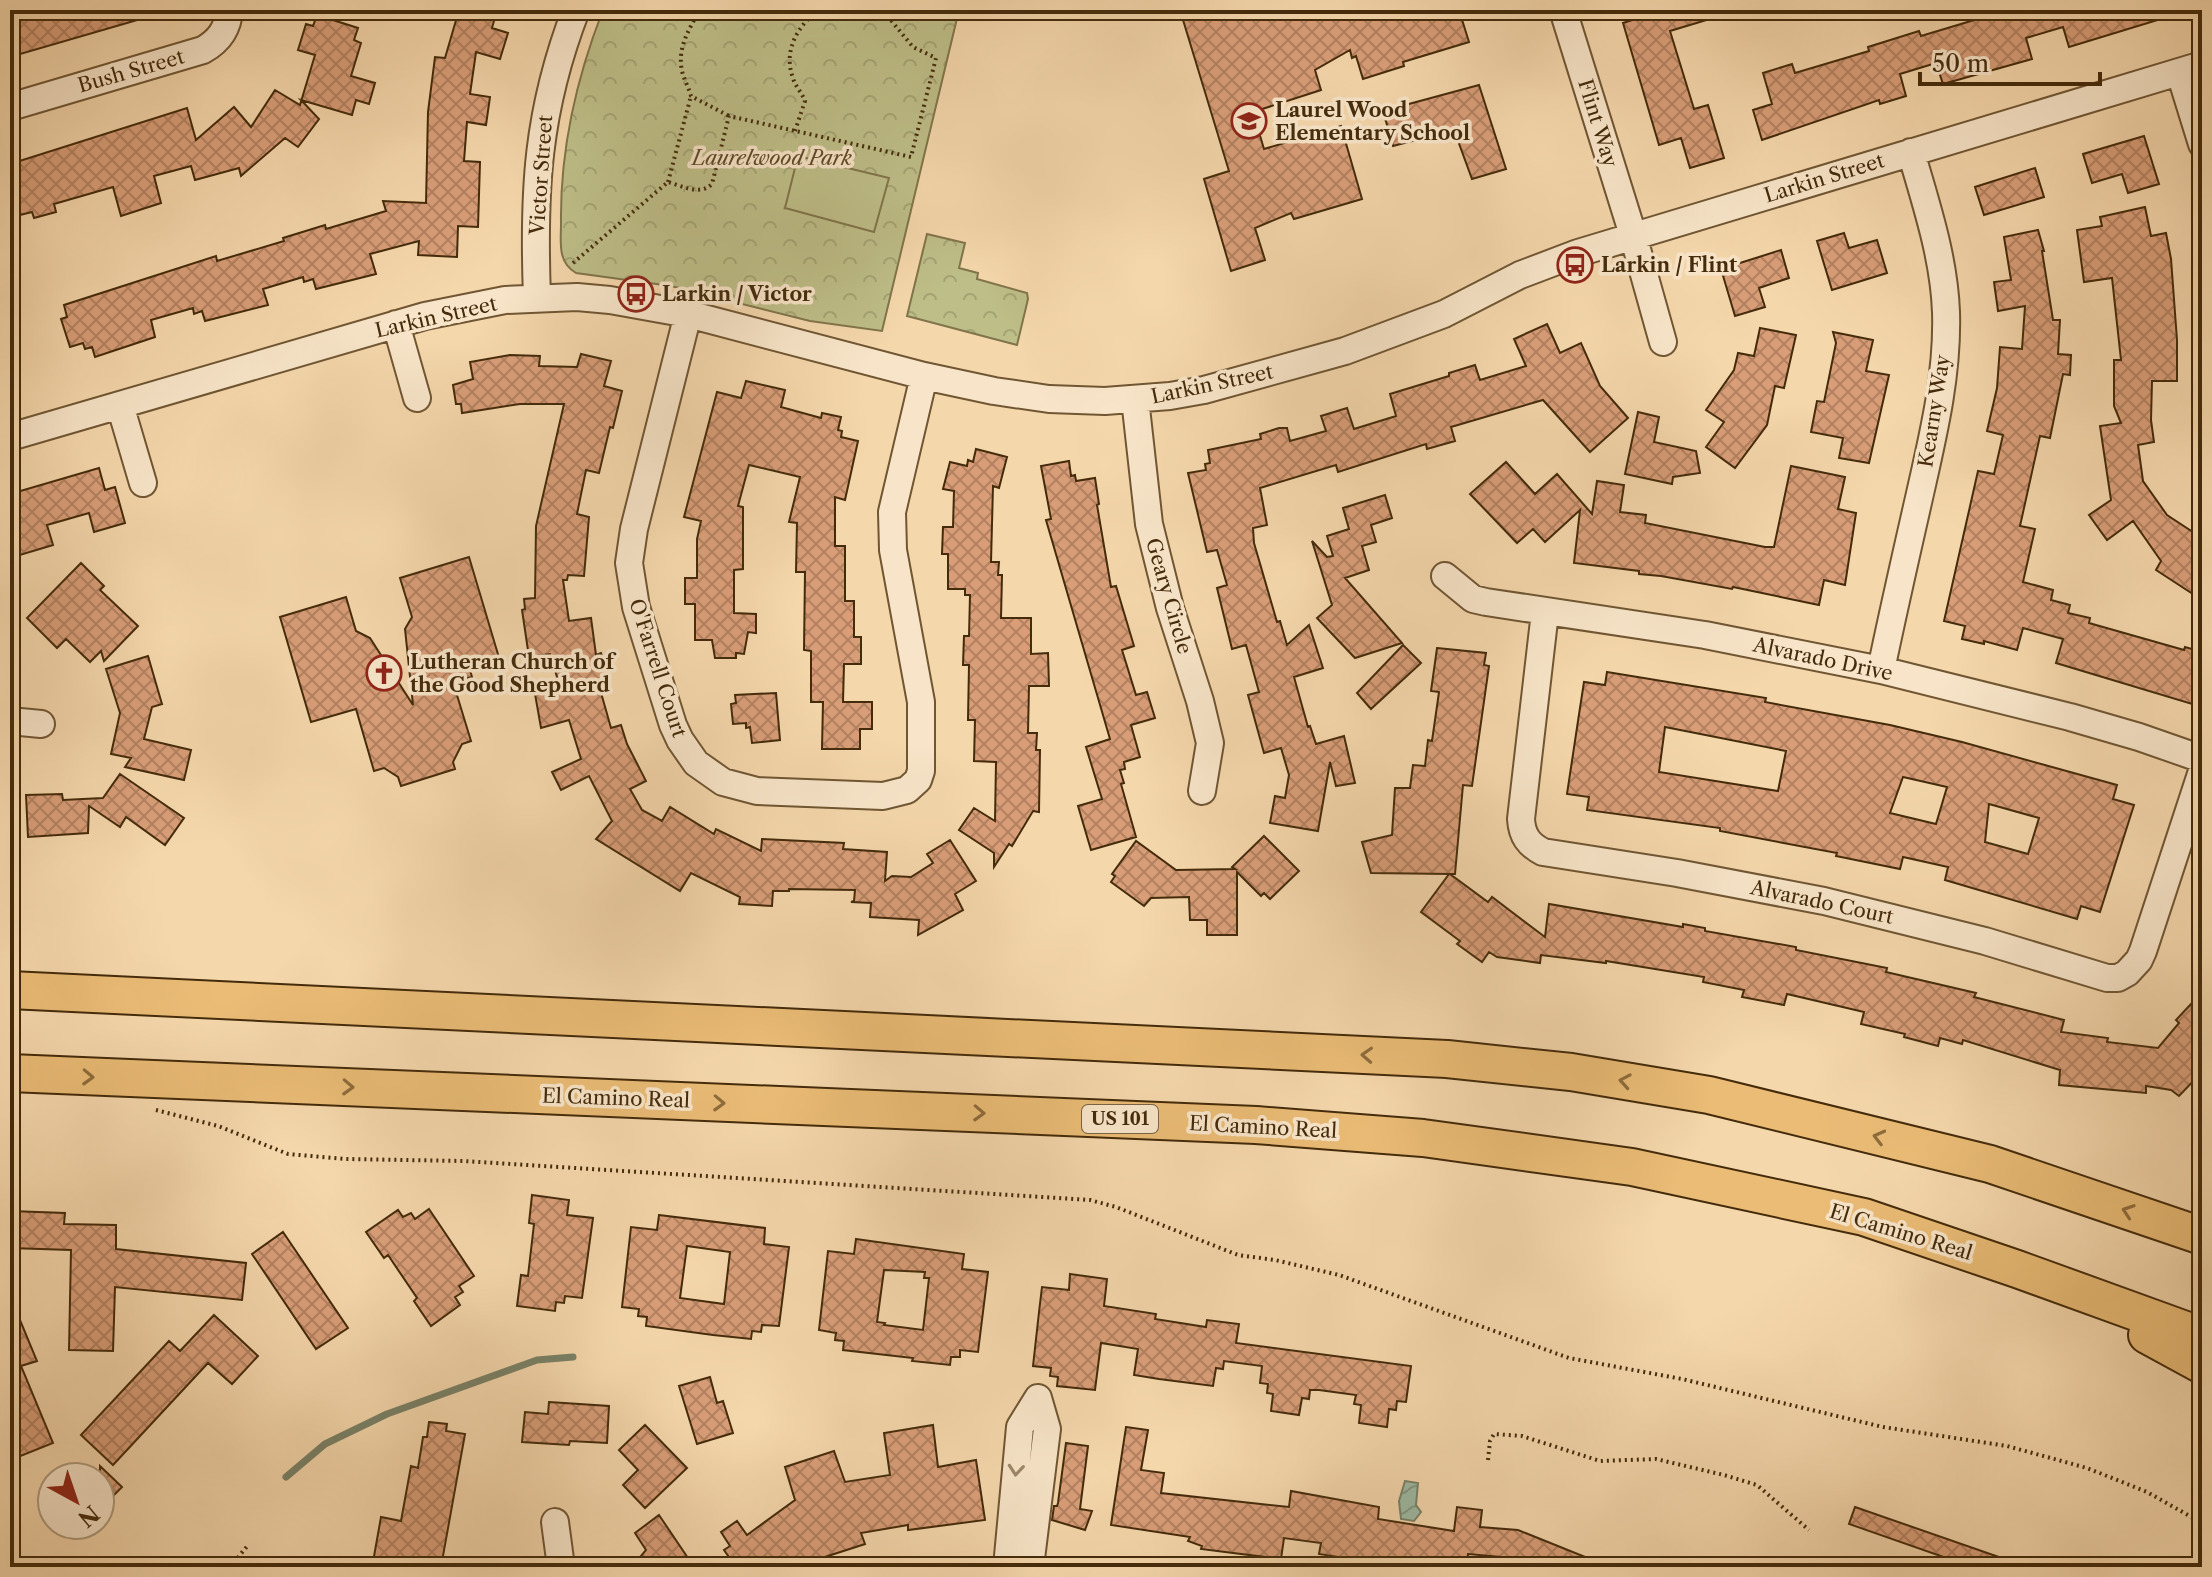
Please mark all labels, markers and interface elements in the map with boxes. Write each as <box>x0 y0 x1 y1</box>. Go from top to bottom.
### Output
scale bar <box>1920 36 2100 86</box>
street label: Bush Street <box>75 44 187 98</box>
text: 50 m <box>1932 49 1989 78</box>
street label: Flint Way <box>1573 76 1623 171</box>
place label: Laurel Wood Elementary School <box>1275 98 1470 145</box>
school or university icon: Laurel Wood Elementary School <box>1230 102 1268 140</box>
street label: Victor Street <box>525 114 557 237</box>
park label: Laurelwood Park <box>690 146 853 170</box>
street label: Larkin Street <box>1761 148 1887 208</box>
bus stop icon: Larkin / Flint <box>1556 246 1594 284</box>
place label: Larkin / Flint <box>1601 253 1737 277</box>
bus stop icon: Larkin / Victor <box>617 275 655 313</box>
place label: Larkin / Victor <box>662 282 812 306</box>
street label: Larkin Street <box>373 291 499 343</box>
street label: Kearny Way <box>1913 352 1955 469</box>
street label: Larkin Street <box>1149 359 1275 409</box>
street label: Geary Circle <box>1141 535 1197 657</box>
street label: O'Farrell Court <box>624 596 692 740</box>
street label: Alvarado Drive <box>1750 632 1895 685</box>
place label: Lutheran Church of the Good Shepherd <box>410 650 617 697</box>
church icon: Lutheran Church of the Good Shepherd <box>365 654 403 692</box>
street label: Alvarado Court <box>1747 875 1896 929</box>
one-way arrow <box>1360 1047 1373 1064</box>
one-way arrow <box>82 1068 95 1085</box>
one-way arrow <box>1619 1073 1632 1090</box>
one-way arrow <box>342 1079 355 1096</box>
street label: El Camino Real <box>542 1083 690 1113</box>
one-way arrow <box>713 1094 726 1111</box>
one-way arrow <box>973 1105 986 1122</box>
road number: US 101 <box>1082 1105 1158 1133</box>
street label: El Camino Real <box>1188 1111 1338 1143</box>
one-way arrow <box>1873 1129 1887 1146</box>
street label: El Camino Real <box>1827 1199 1975 1265</box>
one-way arrow <box>2122 1204 2136 1220</box>
north arrow <box>36 1461 116 1541</box>
one-way arrow <box>1007 1464 1024 1477</box>
text: N <box>73 1499 105 1532</box>

